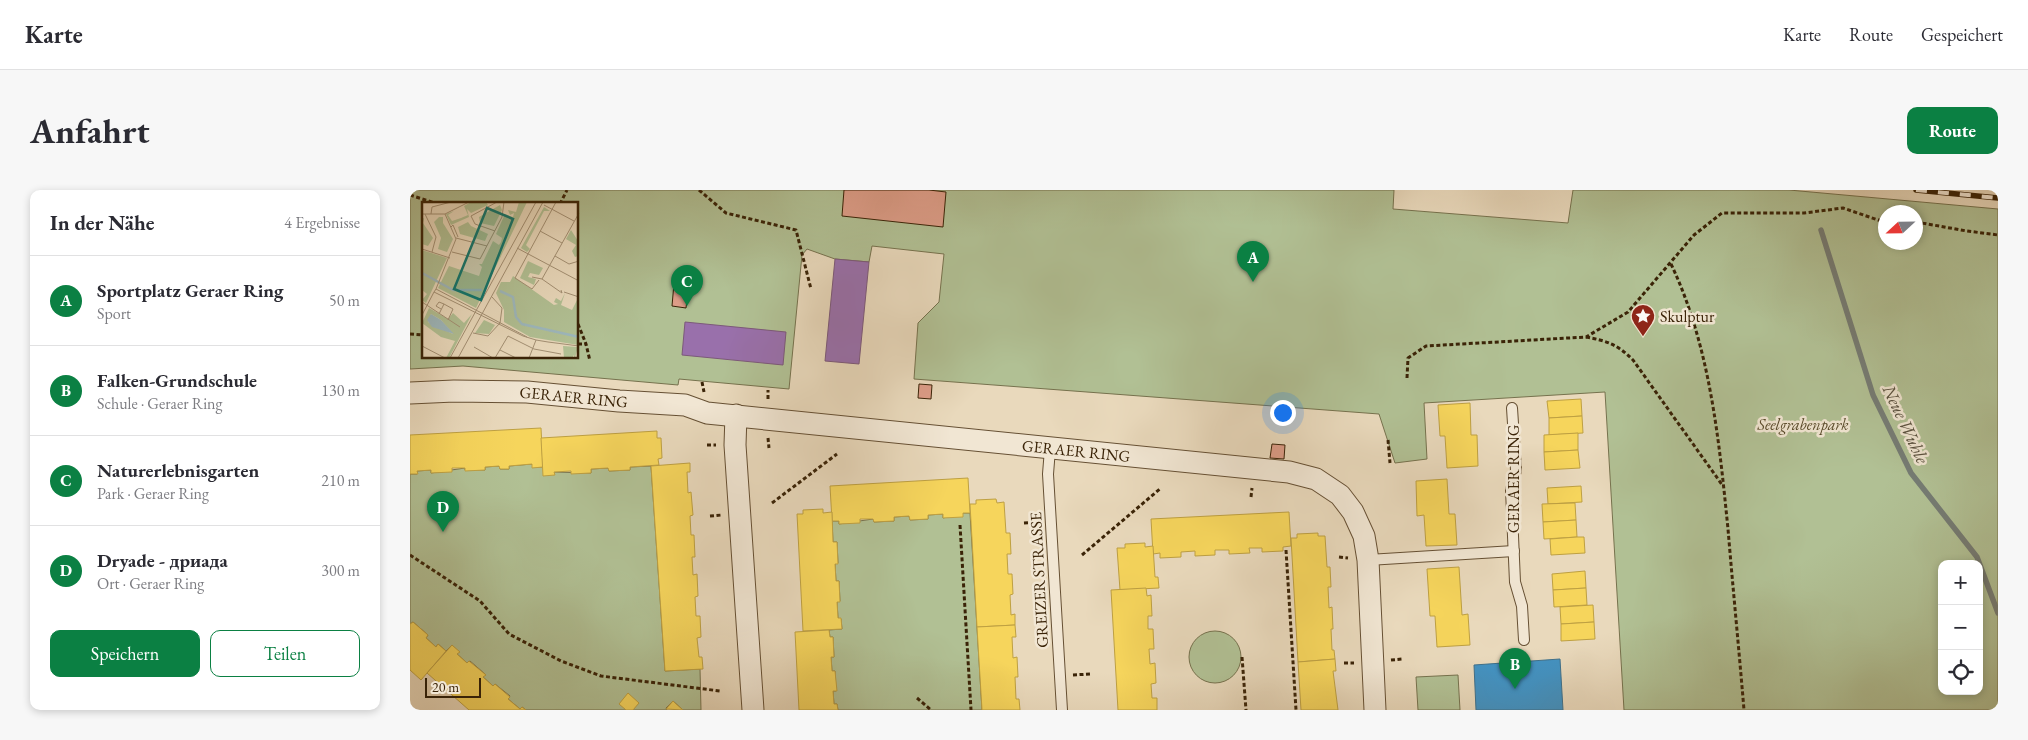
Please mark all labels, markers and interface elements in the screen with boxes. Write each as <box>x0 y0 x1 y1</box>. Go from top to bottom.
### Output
text: Karte <box>25 19 83 50</box>
text: Karte <box>1783 23 1821 46</box>
text: Route <box>1849 23 1893 46</box>
text: Gespeichert <box>1921 23 2003 46</box>
button: Route <box>1907 107 1998 154</box>
text: Anfahrt <box>30 108 150 153</box>
inset map <box>422 202 579 359</box>
north arrow <box>1878 205 1923 250</box>
text: In der Nähe <box>50 209 155 236</box>
text: 4 Ergebnisse <box>284 212 360 233</box>
pin: A <box>1237 241 1269 282</box>
pin: C <box>671 265 703 306</box>
text: Sportplatz Geraer Ring <box>97 278 284 303</box>
text: A <box>60 290 72 311</box>
text: 50 m <box>329 290 360 311</box>
text: Sport <box>97 303 131 324</box>
place icon: Skulptur <box>1630 303 1656 337</box>
place label: Skulptur <box>1660 306 1715 327</box>
text: Falken-Grundschule <box>97 368 257 393</box>
text: B <box>61 380 71 401</box>
text: 130 m <box>321 380 360 401</box>
water label: Neue Wuhle <box>1877 380 1935 468</box>
street label: GERAER RING <box>519 381 629 412</box>
text: Schule · Geraer Ring <box>97 393 222 414</box>
your location <box>1270 400 1296 426</box>
park label: Seelgrabenpark <box>1756 414 1849 435</box>
street label: GERAER RING <box>1503 424 1524 533</box>
street label: GERAER RING <box>1021 434 1132 466</box>
text: Naturerlebnisgarten <box>97 458 259 483</box>
text: C <box>60 470 72 491</box>
text: 210 m <box>321 470 360 491</box>
text: Park · Geraer Ring <box>97 483 209 504</box>
pin: D <box>427 491 459 532</box>
street label: GREIZER STRASSE <box>1025 512 1053 648</box>
text: Dryade - дриада <box>97 548 228 573</box>
text: D <box>60 560 72 581</box>
text: 300 m <box>321 560 360 581</box>
map controls <box>1938 560 1983 695</box>
button: + <box>1938 560 1983 605</box>
text: Ort · Geraer Ring <box>97 573 204 594</box>
button: − <box>1938 605 1983 650</box>
button: Speichern <box>50 630 200 677</box>
button: Teilen <box>210 630 360 677</box>
pin: B <box>1499 648 1531 689</box>
button: locate <box>1938 650 1983 695</box>
scale bar <box>425 675 481 698</box>
text: 20 m <box>432 678 459 696</box>

